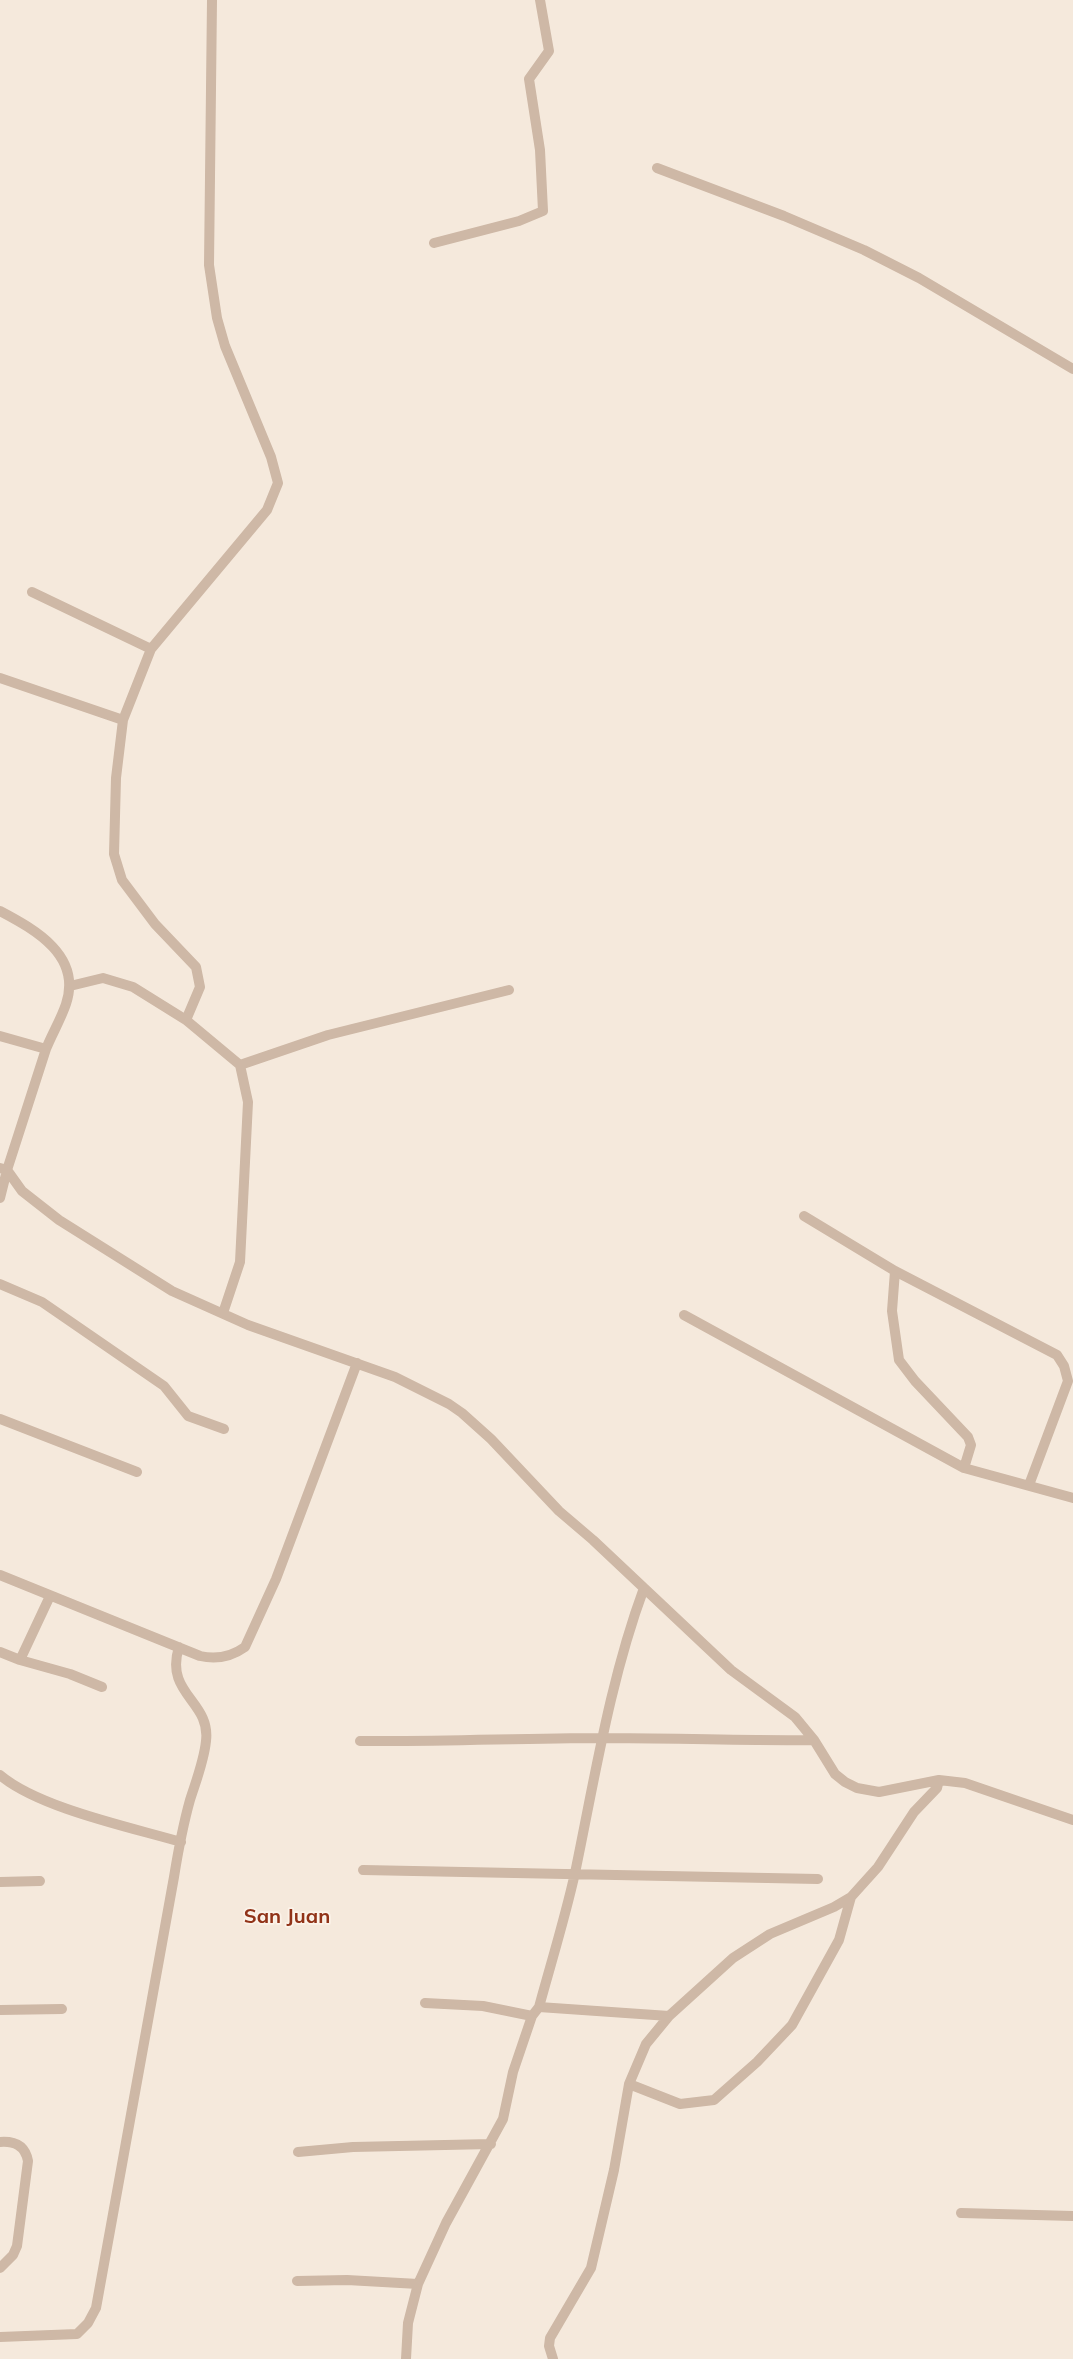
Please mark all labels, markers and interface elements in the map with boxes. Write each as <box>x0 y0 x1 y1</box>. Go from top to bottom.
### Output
district label: San Juan <box>244 1905 330 1929</box>

